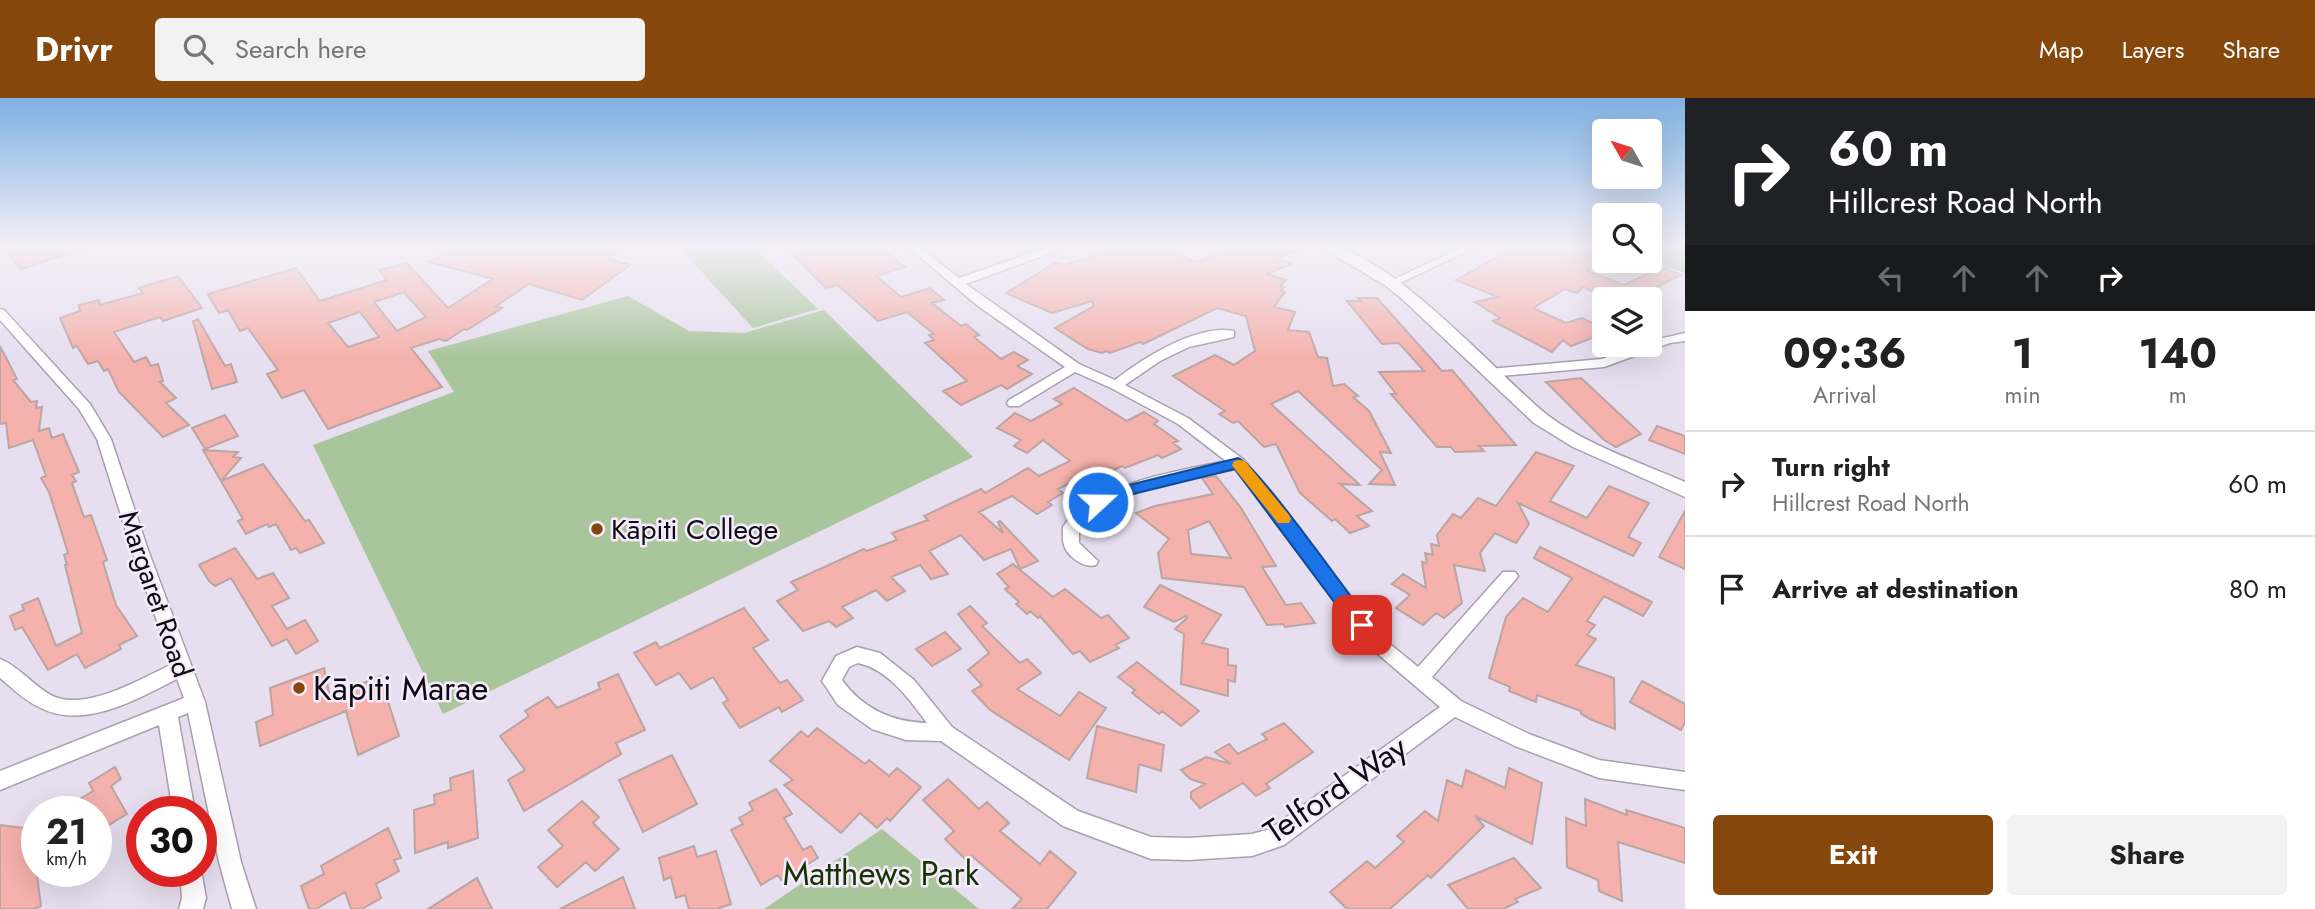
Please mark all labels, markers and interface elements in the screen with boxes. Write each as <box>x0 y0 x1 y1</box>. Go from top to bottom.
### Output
search box <box>155 18 645 81</box>
text: Drivr <box>35 26 113 73</box>
icon: search <box>179 30 217 68</box>
text: Search here <box>235 30 366 68</box>
text: Map <box>2039 32 2084 67</box>
text: Layers <box>2122 32 2184 67</box>
text: Share <box>2222 32 2280 67</box>
text: 60 m <box>1828 114 1948 184</box>
north arrow <box>1592 119 1662 189</box>
map controls <box>1592 119 1662 357</box>
icon: right <box>1713 126 1804 217</box>
text: Hillcrest Road North <box>1828 179 2103 225</box>
button: search <box>1592 203 1662 273</box>
icon: left <box>1872 259 1910 297</box>
icon: ahead <box>1945 259 1983 297</box>
icon: ahead <box>2018 259 2056 297</box>
icon: right <box>2091 259 2129 297</box>
button: layers <box>1592 287 1662 357</box>
text: 09:36 <box>1783 323 1907 384</box>
text: 1 <box>2012 323 2033 384</box>
text: 140 <box>2139 323 2217 384</box>
text: Arrival <box>1813 378 1876 412</box>
text: min <box>2005 378 2041 412</box>
text: m <box>2169 378 2187 412</box>
text: Turn right <box>1772 448 1890 486</box>
position arrow <box>1061 465 1135 539</box>
icon: right <box>1713 465 1751 503</box>
text: 60 m <box>2228 465 2287 503</box>
text: Hillcrest Road North <box>1772 486 1969 520</box>
street label: Margaret Road <box>108 505 203 683</box>
place label: Kāpiti College <box>611 509 778 550</box>
marker: Kāpiti College <box>589 521 605 537</box>
icon: arrive <box>1713 570 1751 608</box>
text: Arrive at destination <box>1772 570 2019 608</box>
text: 80 m <box>2229 570 2287 608</box>
pin <box>1332 595 1392 655</box>
icon: arrive <box>1343 606 1381 644</box>
place label: Kāpiti Marae <box>313 665 488 712</box>
marker: Kāpiti Marae <box>291 680 307 696</box>
street label: Telford Way <box>1254 724 1417 855</box>
speed limit sign: 30 <box>126 796 217 887</box>
text: 21 <box>46 807 87 857</box>
button: Exit <box>1713 815 1993 895</box>
button: Share <box>2007 815 2287 895</box>
text: km/h <box>46 846 87 872</box>
park label: Matthews Park <box>783 850 980 897</box>

